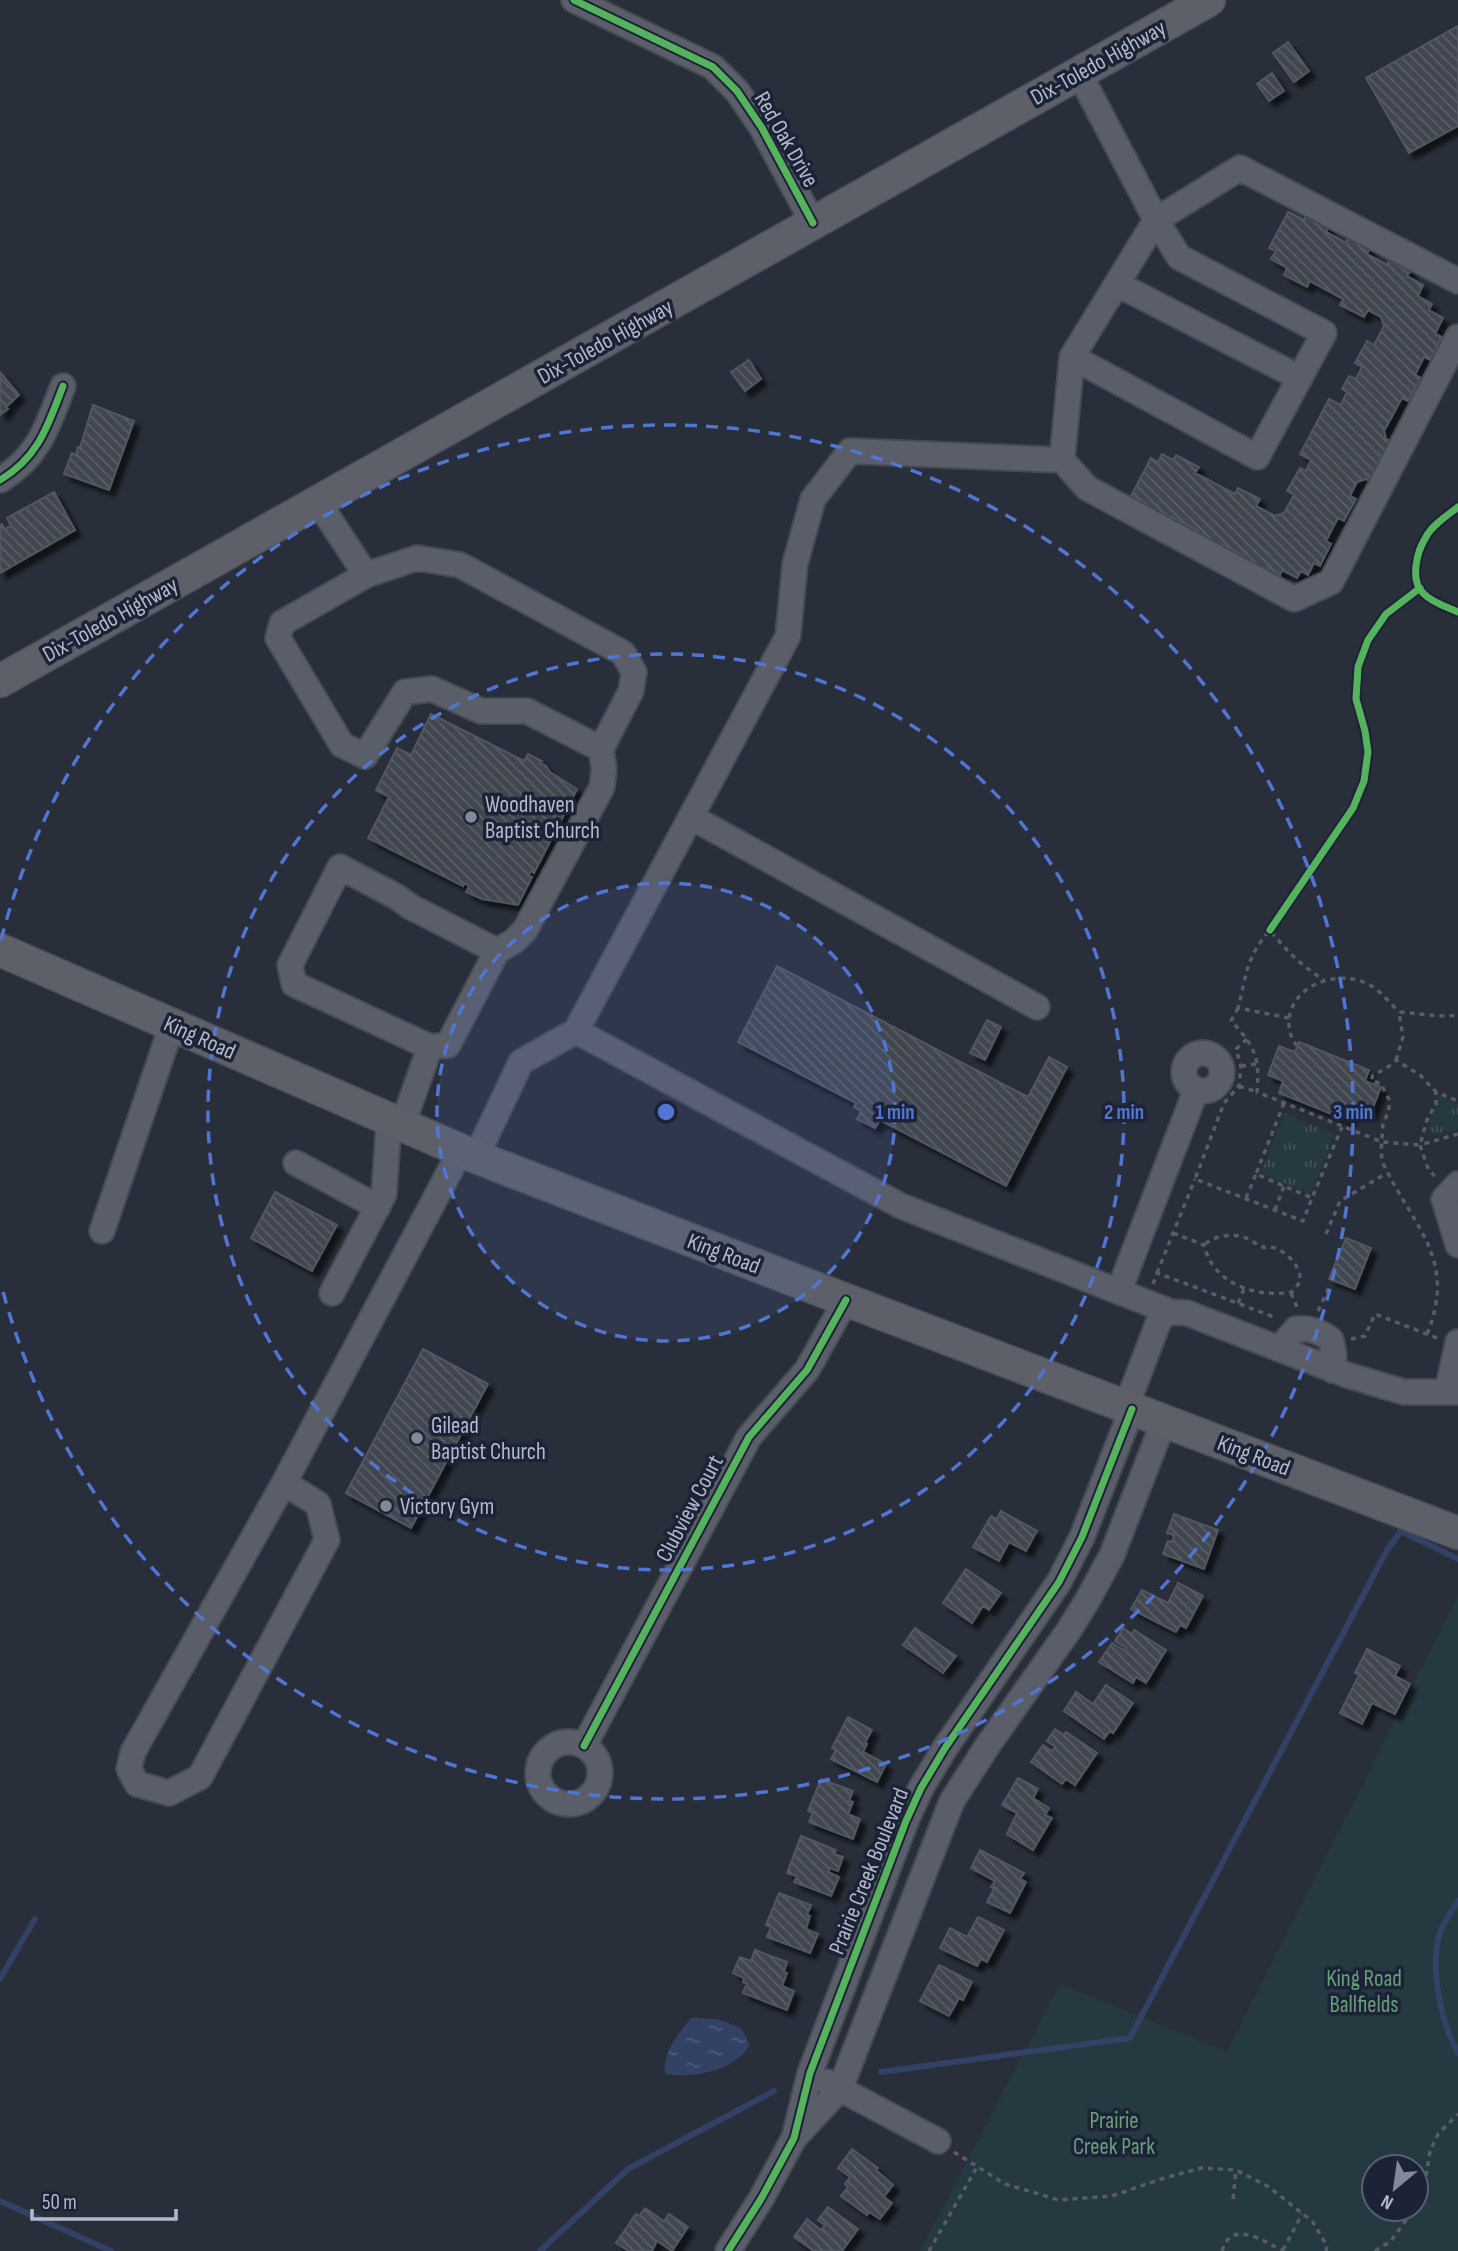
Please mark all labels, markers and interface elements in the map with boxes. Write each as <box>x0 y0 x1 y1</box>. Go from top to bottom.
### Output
street label: Dix-Toledo Highway <box>1026 14 1171 112</box>
street label: Red Oak Drive <box>748 87 825 192</box>
street label: Dix-Toledo Highway <box>533 293 678 391</box>
street label: Dix-Toledo Highway <box>38 571 183 669</box>
place label: Woodhaven Baptist Church <box>485 791 600 845</box>
marker: Woodhaven Baptist Church <box>463 809 479 825</box>
street label: King Road <box>159 1010 240 1066</box>
centre of rings <box>654 1100 678 1124</box>
text: 1 min <box>875 1100 915 1125</box>
text: 2 min <box>1104 1100 1144 1125</box>
text: 3 min <box>1333 1100 1373 1125</box>
street label: King Road <box>683 1227 764 1281</box>
place label: Gilead Baptist Church <box>431 1412 546 1466</box>
street label: King Road <box>1213 1429 1294 1483</box>
marker: Gilead Baptist Church <box>409 1430 425 1446</box>
street label: Clubview Court <box>650 1450 730 1567</box>
place label: Victory Gym <box>400 1493 494 1521</box>
marker: Victory Gym <box>378 1498 394 1514</box>
street label: Prairie Creek Boulevard <box>823 1784 915 1959</box>
park label: King Road Ballfields <box>1326 1965 1402 2019</box>
park label: Prairie Creek Park <box>1073 2107 1155 2161</box>
north arrow <box>1360 2153 1430 2223</box>
scale bar <box>32 2178 175 2222</box>
text: N <box>1377 2189 1398 2214</box>
text: 50 m <box>42 2190 77 2215</box>

